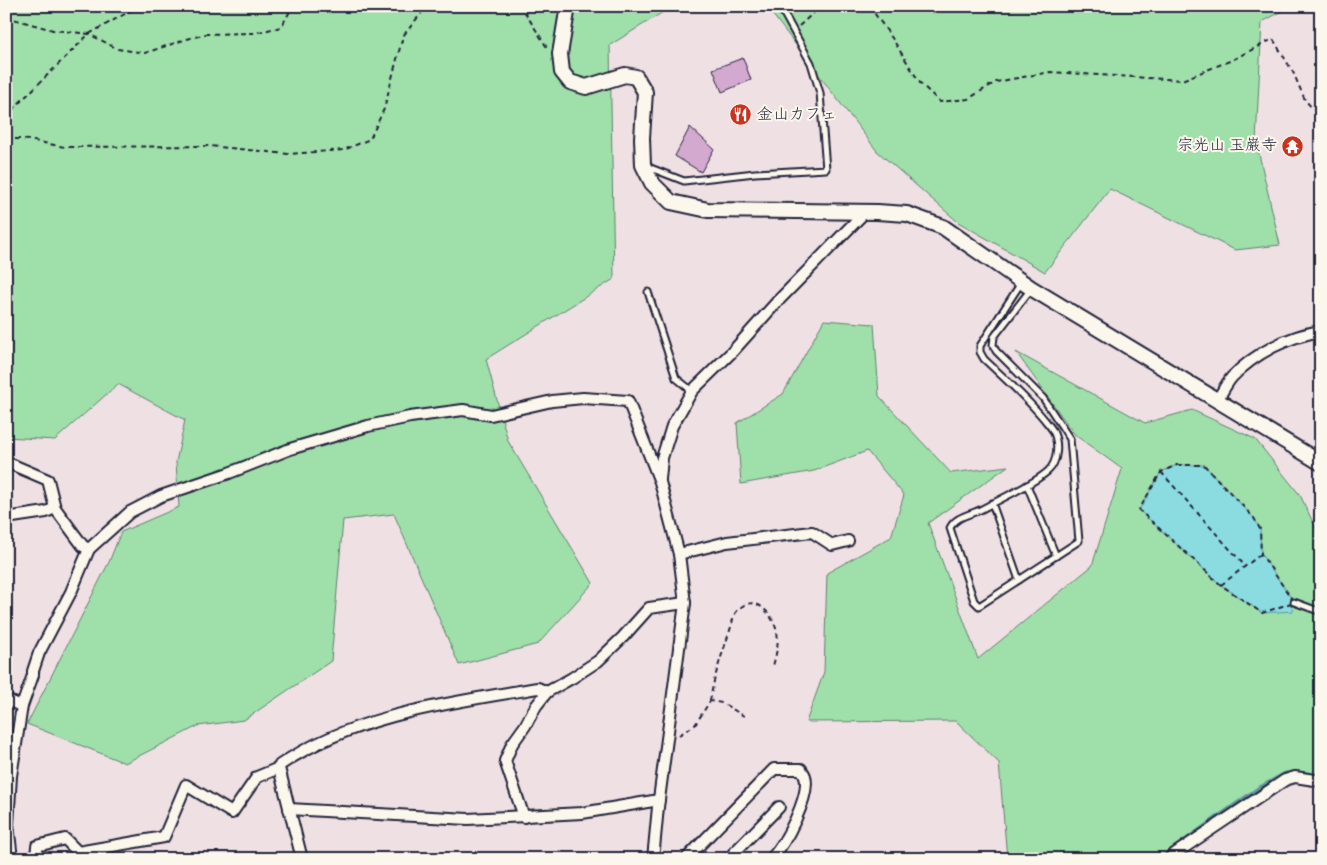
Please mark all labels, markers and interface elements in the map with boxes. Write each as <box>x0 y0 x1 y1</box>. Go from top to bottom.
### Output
restaurant icon: 金山カフェ <box>729 103 753 127</box>
place label: 金山カフェ <box>757 104 837 127</box>
temple icon: 宗光山 玉巌寺 <box>1281 134 1305 158</box>
place label: 宗光山 玉巌寺 <box>1177 135 1277 158</box>

